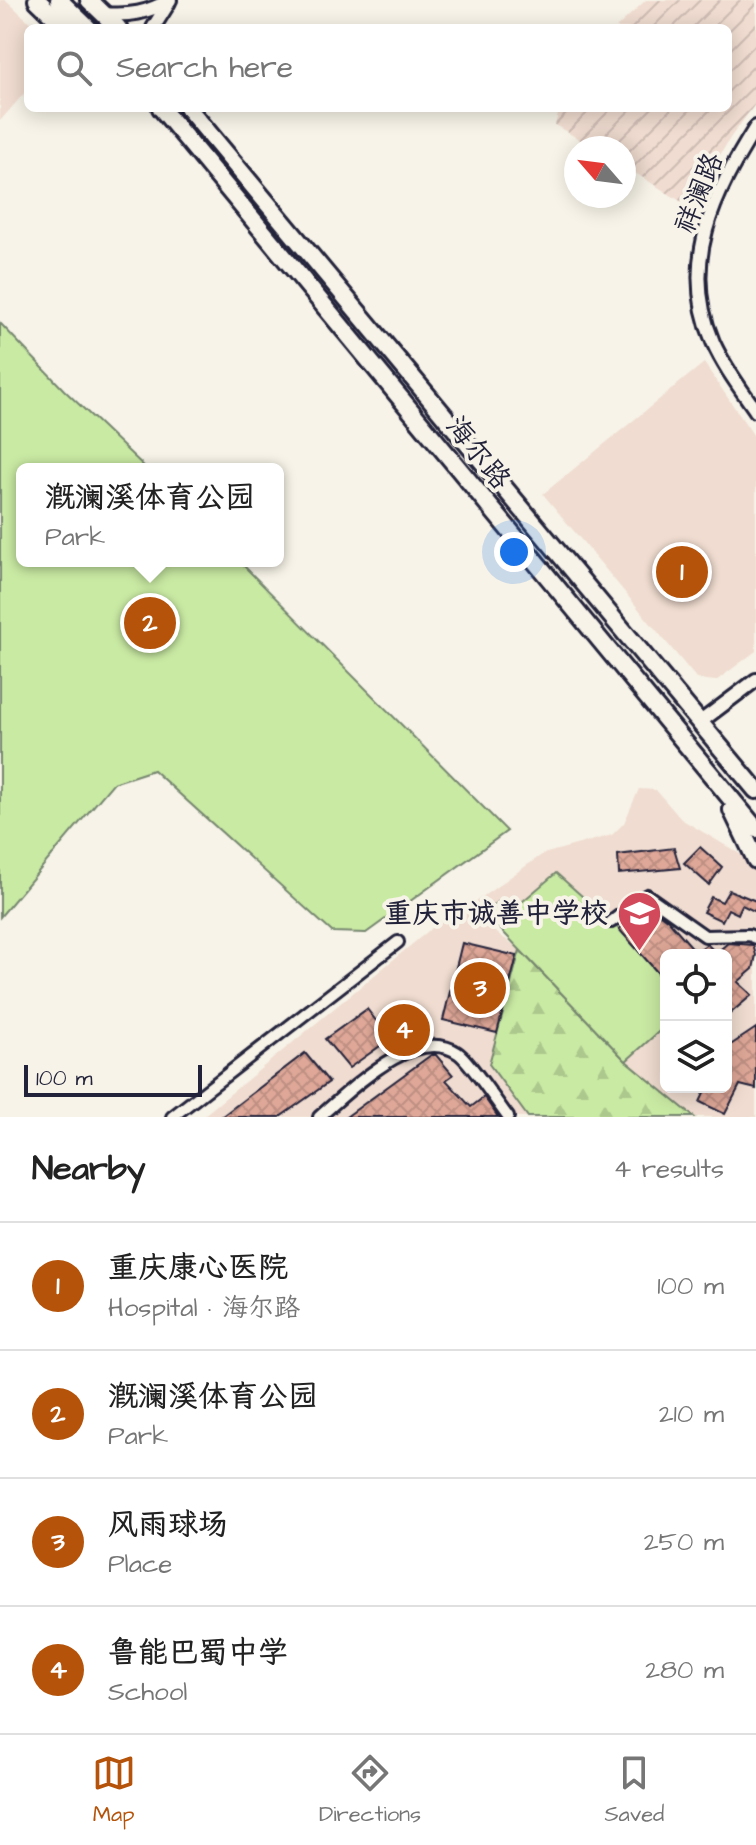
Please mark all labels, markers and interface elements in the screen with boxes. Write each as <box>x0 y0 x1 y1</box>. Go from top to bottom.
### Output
search box <box>24 24 732 112</box>
icon: search <box>52 46 96 90</box>
text: Search here <box>116 47 293 89</box>
north arrow <box>564 136 636 208</box>
street label: 祥澜路 <box>665 147 733 239</box>
street label: 海尔路 <box>436 408 520 498</box>
popup <box>16 463 284 567</box>
text: 溉澜溪体育公园 <box>45 477 255 519</box>
text: Park <box>45 519 105 555</box>
your location <box>494 532 534 572</box>
pin: 1 <box>656 542 708 602</box>
pin: 2 <box>124 593 176 653</box>
school or university icon: 重庆市诚善中学校 <box>615 889 663 952</box>
place label: 重庆市诚善中学校 <box>384 894 608 933</box>
map controls <box>660 949 732 1093</box>
button: locate <box>660 949 732 1021</box>
pin: 3 <box>454 958 506 1018</box>
pin: 4 <box>378 1000 430 1060</box>
button: layers <box>660 1021 732 1093</box>
scale bar <box>24 1061 202 1097</box>
text: 100 m <box>36 1063 93 1094</box>
text: Nearby <box>32 1145 146 1193</box>
text: 4 results <box>614 1151 724 1187</box>
text: 重庆康心医院 <box>108 1247 288 1289</box>
text: 1 <box>56 1268 60 1304</box>
text: 100 m <box>657 1268 724 1304</box>
text: Hospital · 海尔路 <box>108 1290 300 1326</box>
text: 溉澜溪体育公园 <box>108 1376 318 1418</box>
text: 2 <box>51 1396 65 1432</box>
text: 210 m <box>659 1396 724 1432</box>
text: Park <box>108 1418 168 1454</box>
text: 风雨球场 <box>108 1504 228 1546</box>
text: 3 <box>51 1524 65 1560</box>
text: 250 m <box>644 1524 724 1560</box>
text: Place <box>108 1546 172 1582</box>
text: 鲁能巴蜀中学 <box>108 1632 288 1674</box>
text: 4 <box>49 1652 67 1688</box>
text: 280 m <box>645 1652 724 1688</box>
text: School <box>108 1674 187 1710</box>
tab: Map <box>92 1751 136 1830</box>
tab: Directions <box>319 1751 421 1830</box>
tab: Saved <box>604 1751 664 1830</box>

